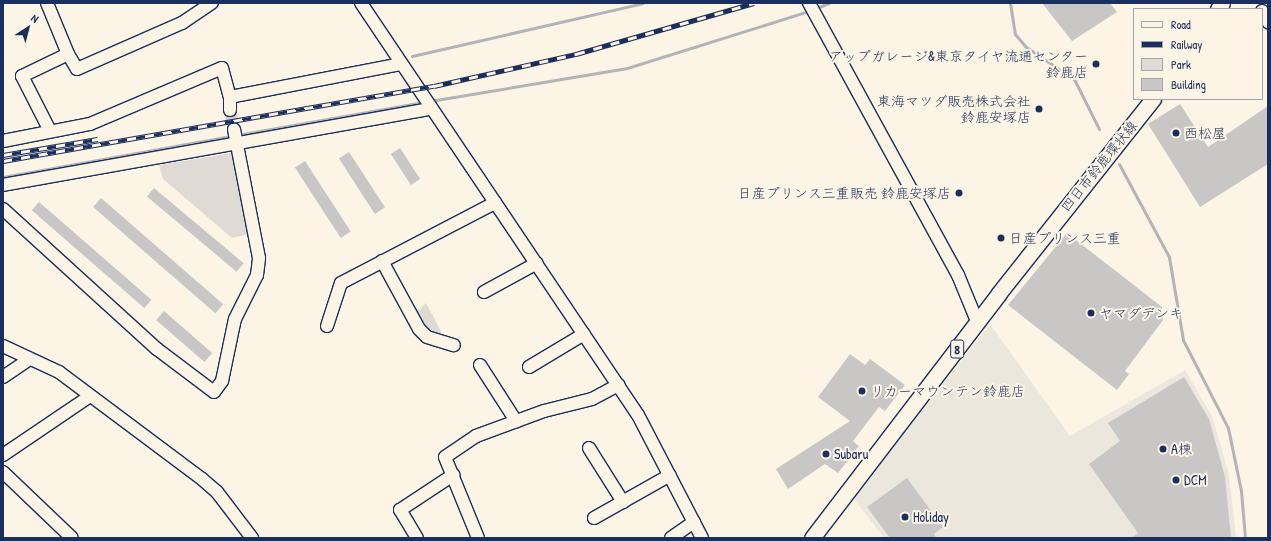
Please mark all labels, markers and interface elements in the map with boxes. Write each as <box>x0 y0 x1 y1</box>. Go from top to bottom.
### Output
north arrow <box>8 8 48 48</box>
legend <box>1133 8 1263 100</box>
text: N <box>29 11 42 26</box>
text: Road <box>1171 16 1191 33</box>
text: Railway <box>1171 36 1202 53</box>
place label: アップガレージ&東京タイヤ流通センター 鈴鹿店 <box>828 48 1088 80</box>
text: Park <box>1171 56 1191 73</box>
marker: アップガレージ&東京タイヤ流通センター 鈴鹿店 <box>1091 59 1101 69</box>
text: Building <box>1171 76 1206 93</box>
place label: 東海マツダ販売株式会社 鈴鹿安塚店 <box>877 93 1031 126</box>
marker: 東海マツダ販売株式会社 鈴鹿安塚店 <box>1034 104 1044 114</box>
street label: 四日市鈴鹿環状線 <box>1057 117 1141 215</box>
place label: 西松屋 <box>1184 125 1226 141</box>
marker: 西松屋 <box>1171 128 1181 138</box>
place label: 日産プリンス三重販売 鈴鹿安塚店 <box>738 185 951 201</box>
marker: 日産プリンス三重販売 鈴鹿安塚店 <box>954 188 964 198</box>
place label: 日産プリンス三重 <box>1009 230 1121 246</box>
marker: 日産プリンス三重 <box>996 233 1006 243</box>
place label: ヤマダデンキ <box>1099 305 1183 321</box>
marker: ヤマダデンキ <box>1086 308 1096 318</box>
road number: 8 <box>950 338 964 360</box>
place label: リカーマウンテン鈴鹿店 <box>870 383 1024 399</box>
marker: リカーマウンテン鈴鹿店 <box>857 386 867 396</box>
place label: A棟 <box>1171 441 1192 457</box>
marker: A棟 <box>1158 444 1168 454</box>
place label: Subaru <box>834 446 868 462</box>
marker: Subaru <box>821 449 831 459</box>
place label: DCM <box>1184 472 1207 488</box>
marker: DCM <box>1171 475 1181 485</box>
place label: Holiday <box>913 509 949 525</box>
marker: Holiday <box>900 512 910 522</box>

